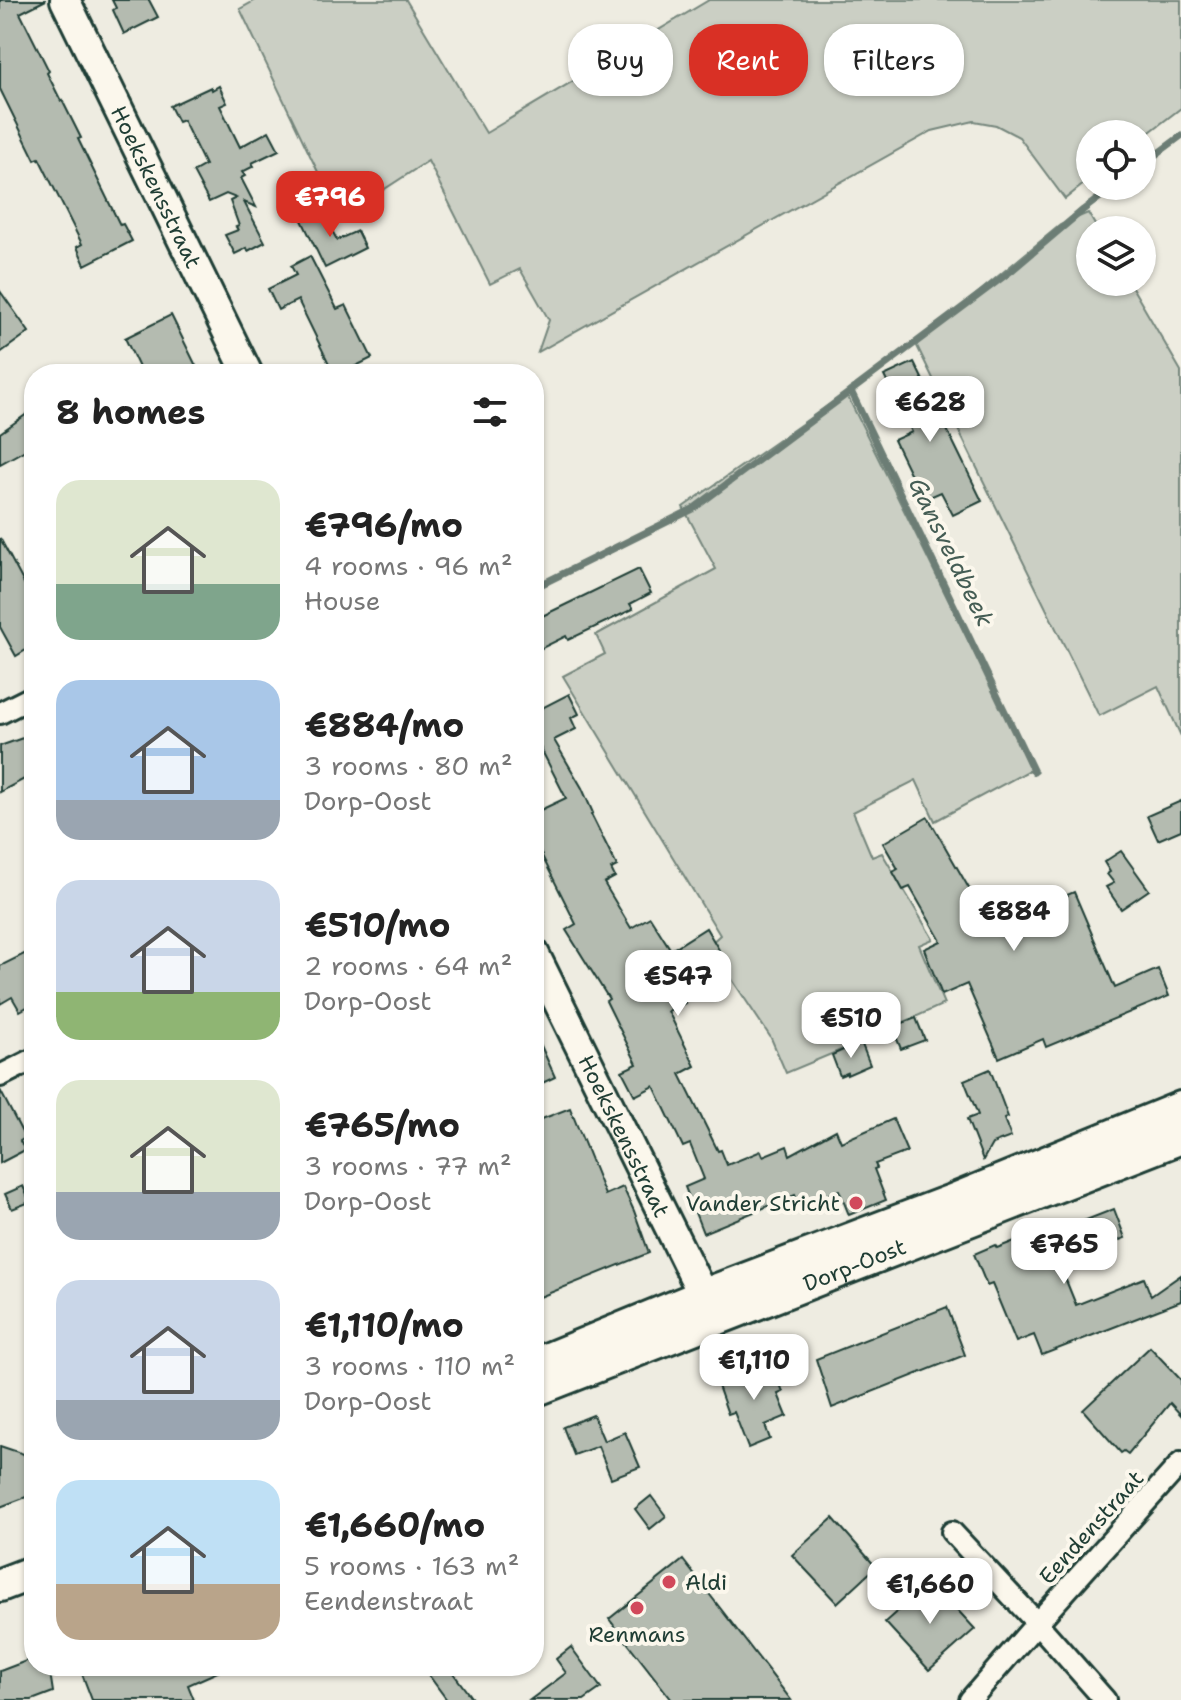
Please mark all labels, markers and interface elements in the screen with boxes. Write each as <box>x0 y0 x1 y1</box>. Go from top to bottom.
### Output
chip: Buy <box>568 24 673 96</box>
chip: Rent <box>689 24 808 96</box>
chip: Filters <box>824 24 964 96</box>
street label: Hoekskensstraat <box>104 101 208 273</box>
map controls <box>1076 120 1156 296</box>
button: locate <box>1076 120 1156 200</box>
pin: €796 <box>283 171 377 239</box>
text: €796 <box>294 179 366 214</box>
button: layers <box>1076 216 1156 296</box>
pin: €628 <box>883 376 977 444</box>
text: €628 <box>894 384 966 419</box>
text: 8 homes <box>56 389 205 435</box>
icon: filters <box>468 390 512 434</box>
water label: Gansveldbeek <box>901 472 1001 632</box>
text: €796/mo <box>304 502 463 548</box>
icon: home <box>120 512 216 608</box>
text: 4 rooms · 96 m² <box>304 548 513 583</box>
text: House <box>304 583 380 618</box>
text: €884/mo <box>304 702 464 748</box>
icon: home <box>120 712 216 808</box>
text: 3 rooms · 80 m² <box>304 748 513 783</box>
text: Dorp-Oost <box>304 783 432 818</box>
pin: €884 <box>967 885 1061 953</box>
text: €884 <box>978 893 1050 928</box>
text: €510/mo <box>304 902 451 948</box>
icon: home <box>120 912 216 1008</box>
text: 2 rooms · 64 m² <box>304 948 512 983</box>
pin: €547 <box>631 950 725 1018</box>
text: €547 <box>643 958 713 993</box>
text: Dorp-Oost <box>304 983 432 1018</box>
pin: €510 <box>804 992 898 1060</box>
text: €510 <box>820 1000 882 1035</box>
street label: Hoekskensstraat <box>572 1050 676 1222</box>
text: €765/mo <box>304 1102 460 1148</box>
icon: home <box>120 1112 216 1208</box>
text: 3 rooms · 77 m² <box>304 1148 512 1183</box>
text: Dorp-Oost <box>304 1183 432 1218</box>
place label: Vander Stricht <box>686 1189 840 1218</box>
marker: Vander Stricht <box>847 1194 865 1212</box>
pin: €765 <box>1017 1218 1111 1286</box>
text: €765 <box>1029 1226 1099 1261</box>
street label: Dorp-Oost <box>799 1232 910 1298</box>
text: €1,110/mo <box>304 1302 464 1348</box>
icon: home <box>120 1312 216 1408</box>
pin: €1,110 <box>689 1334 819 1402</box>
text: €1,110 <box>718 1342 790 1377</box>
text: 3 rooms · 110 m² <box>304 1348 515 1383</box>
text: Dorp-Oost <box>304 1383 432 1418</box>
street label: Eendenstraat <box>1033 1464 1150 1590</box>
text: €1,660/mo <box>304 1502 485 1548</box>
icon: home <box>120 1512 216 1608</box>
text: 5 rooms · 163 m² <box>304 1548 519 1583</box>
pin: €1,660 <box>865 1558 995 1626</box>
text: €1,660 <box>885 1566 975 1601</box>
place label: Aldi <box>685 1568 727 1597</box>
marker: Aldi <box>660 1573 678 1591</box>
text: Eendenstraat <box>304 1583 474 1618</box>
marker: Renmans <box>628 1599 646 1617</box>
place label: Renmans <box>588 1620 686 1649</box>

